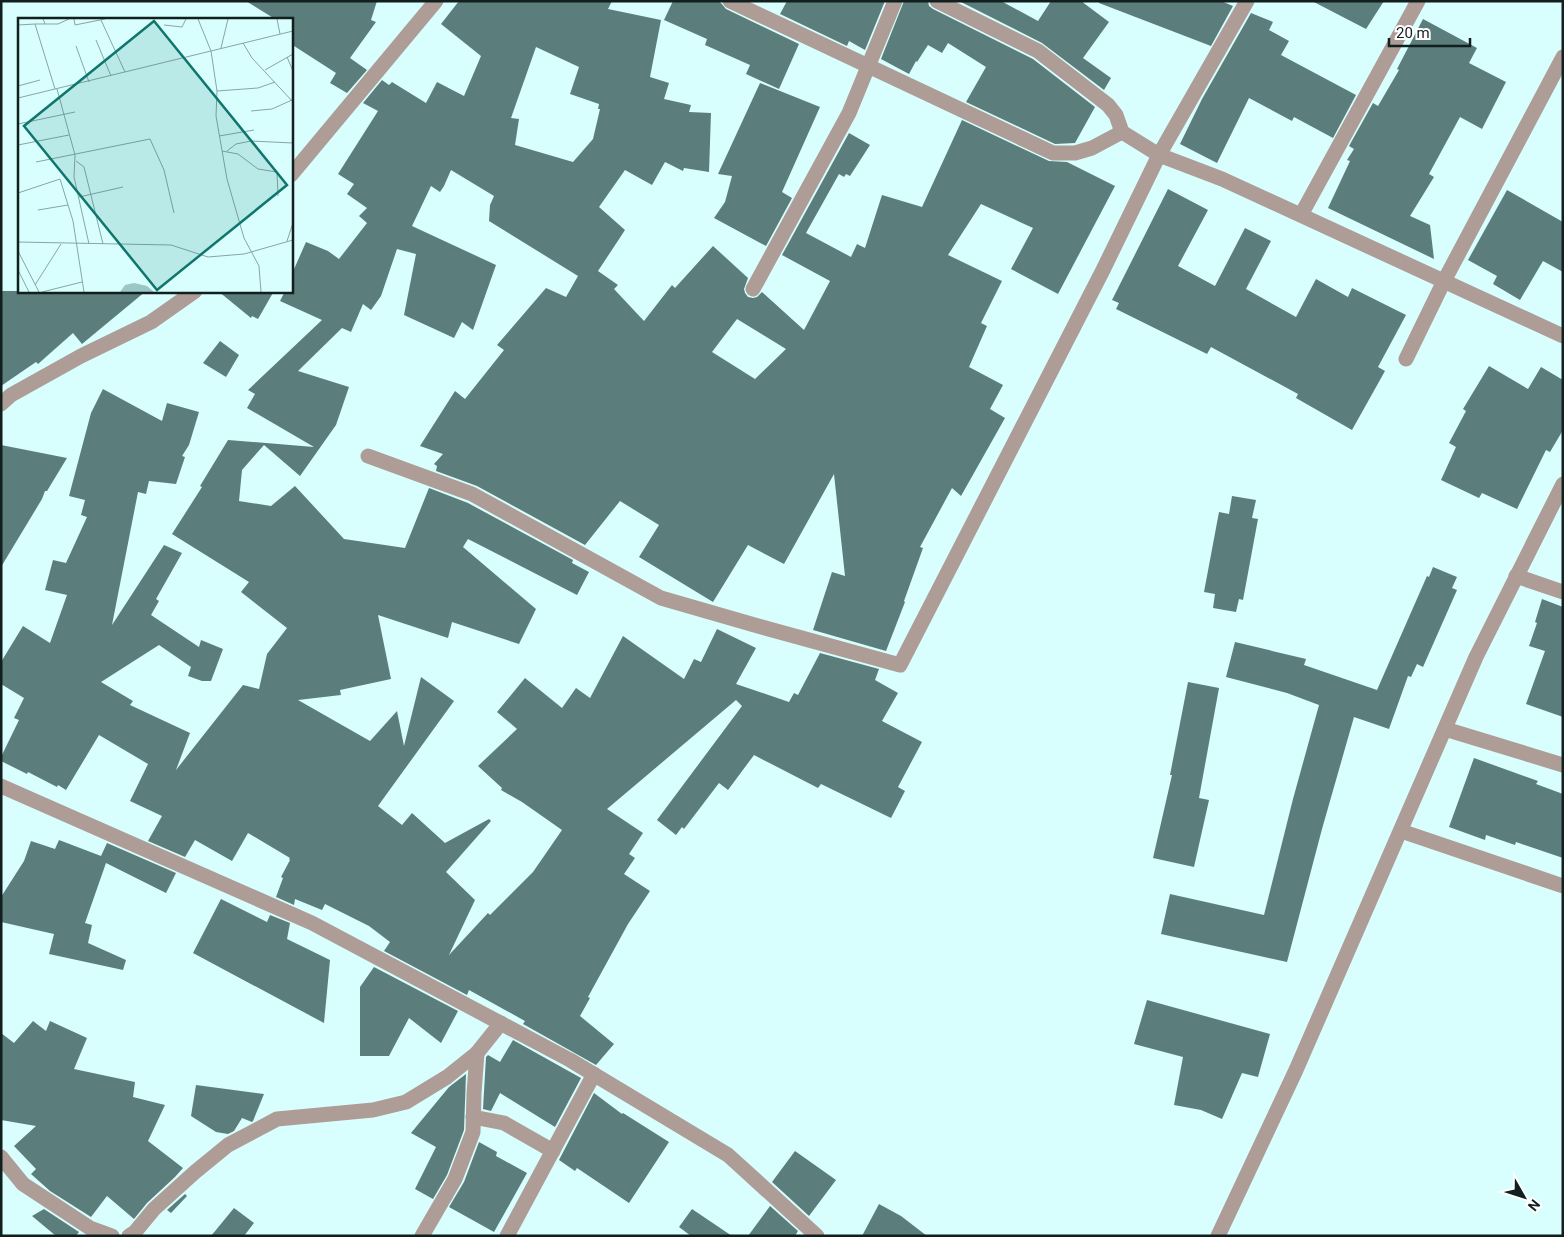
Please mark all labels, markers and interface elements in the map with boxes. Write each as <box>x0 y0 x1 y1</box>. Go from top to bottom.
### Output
scale bar <box>1389 15 1470 47</box>
inset map <box>18 18 292 292</box>
text: 20 m <box>1396 24 1430 42</box>
north arrow <box>1499 1172 1549 1222</box>
text: N <box>1525 1196 1543 1214</box>

